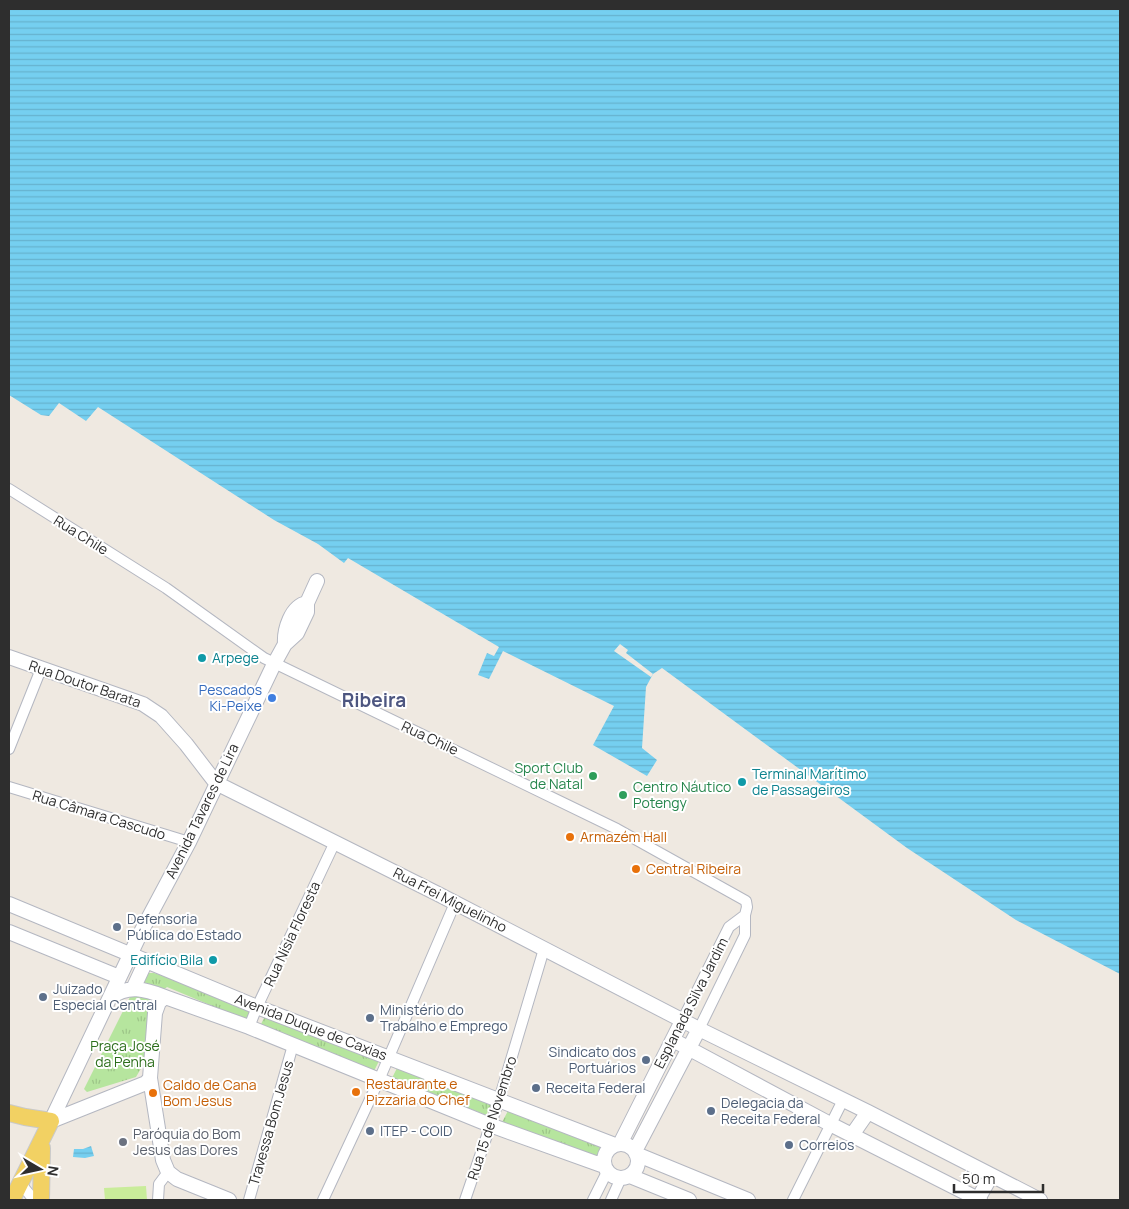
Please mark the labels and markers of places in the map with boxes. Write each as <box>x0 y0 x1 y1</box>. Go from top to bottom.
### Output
place label: Arpege <box>212 648 259 667</box>
marker: Arpege <box>196 652 208 664</box>
place label: Pescados Ki-Peixe <box>199 680 262 715</box>
marker: Pescados Ki-Peixe <box>266 692 278 704</box>
place label: Sport Club de Natal <box>514 758 583 793</box>
place label: Terminal Marítimo de Passageiros <box>752 764 867 799</box>
marker: Sport Club de Natal <box>587 770 599 782</box>
marker: Terminal Marítimo de Passageiros <box>736 776 748 788</box>
place label: Centro Náutico Potengy <box>633 777 731 812</box>
marker: Centro Náutico Potengy <box>617 789 629 801</box>
place label: Armazém Hall <box>580 827 667 846</box>
marker: Armazém Hall <box>564 831 576 843</box>
place label: Central Ribeira <box>646 859 741 878</box>
marker: Central Ribeira <box>630 863 642 875</box>
place label: Defensoria Pública do Estado <box>127 909 242 944</box>
marker: Defensoria Pública do Estado <box>111 921 123 933</box>
place label: Edifício Bila <box>130 950 203 969</box>
marker: Edifício Bila <box>207 954 219 966</box>
place label: Juizado Especial Central <box>53 979 157 1014</box>
marker: Juizado Especial Central <box>37 991 49 1003</box>
place label: Ministério do Trabalho e Emprego <box>380 1000 508 1035</box>
marker: Ministério do Trabalho e Emprego <box>364 1012 376 1024</box>
place label: Sindicato dos Portuários <box>549 1042 636 1077</box>
marker: Sindicato dos Portuários <box>640 1054 652 1066</box>
place label: Restaurante e Pizzaria do Chef <box>366 1074 470 1109</box>
place label: Caldo de Cana Bom Jesus <box>163 1075 257 1110</box>
place label: Receita Federal <box>546 1078 646 1097</box>
marker: Receita Federal <box>530 1082 542 1094</box>
marker: Restaurante e Pizzaria do Chef <box>350 1086 362 1098</box>
marker: Caldo de Cana Bom Jesus <box>147 1087 159 1099</box>
place label: Delegacia da Receita Federal <box>721 1093 821 1128</box>
marker: Delegacia da Receita Federal <box>705 1105 717 1117</box>
place label: ITEP - COID <box>380 1121 452 1140</box>
place label: Paróquia do Bom Jesus das Dores <box>133 1124 241 1159</box>
marker: ITEP - COID <box>364 1125 376 1137</box>
place label: Correios <box>799 1135 854 1154</box>
marker: Paróquia do Bom Jesus das Dores <box>117 1136 129 1148</box>
marker: Correios <box>783 1139 795 1151</box>

